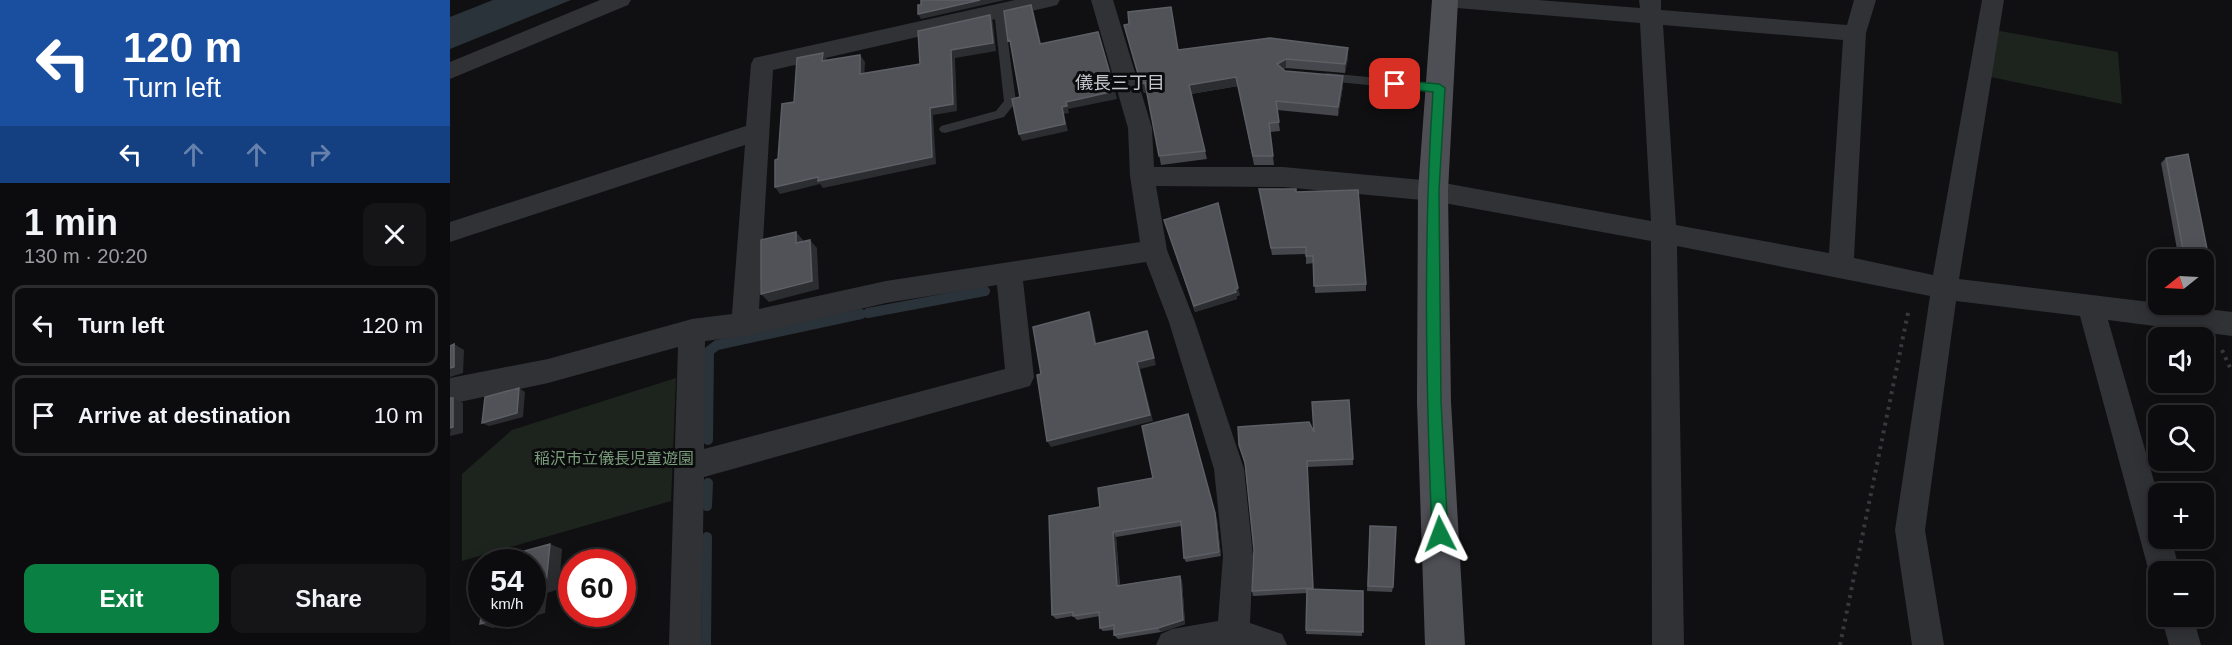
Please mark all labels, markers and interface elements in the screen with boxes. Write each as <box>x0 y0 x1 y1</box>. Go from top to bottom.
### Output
icon: left <box>24 24 102 102</box>
text: 120 m <box>123 24 242 71</box>
pin <box>1369 58 1420 109</box>
icon: arrive <box>1378 67 1411 100</box>
text: Turn left <box>123 73 221 103</box>
district label: 儀長三丁目 <box>1075 73 1165 93</box>
icon: left <box>114 138 147 171</box>
icon: ahead <box>177 138 210 171</box>
icon: ahead <box>240 138 273 171</box>
icon: right <box>303 138 336 171</box>
text: 1 min <box>24 202 118 243</box>
button: close <box>363 203 426 266</box>
text: 130 m · 20:20 <box>24 245 147 267</box>
north arrow <box>2148 249 2214 315</box>
map controls <box>2148 249 2214 627</box>
icon: left <box>27 309 60 342</box>
text: Turn left <box>78 313 164 338</box>
text: 120 m <box>362 313 423 338</box>
button: sound <box>2148 327 2214 393</box>
icon: arrive <box>27 399 60 432</box>
text: Arrive at destination <box>78 403 291 428</box>
text: 10 m <box>374 403 423 428</box>
button: search <box>2148 405 2214 471</box>
park label: 稲沢市立儀長児童遊園 <box>534 450 694 467</box>
button: + <box>2148 483 2214 549</box>
position arrow <box>1408 502 1472 566</box>
speed limit sign: 60 <box>558 549 636 627</box>
button: − <box>2148 561 2214 627</box>
button: Exit <box>24 564 219 633</box>
button: Share <box>231 564 426 633</box>
text: 54 <box>490 564 524 597</box>
text: km/h <box>491 595 523 612</box>

